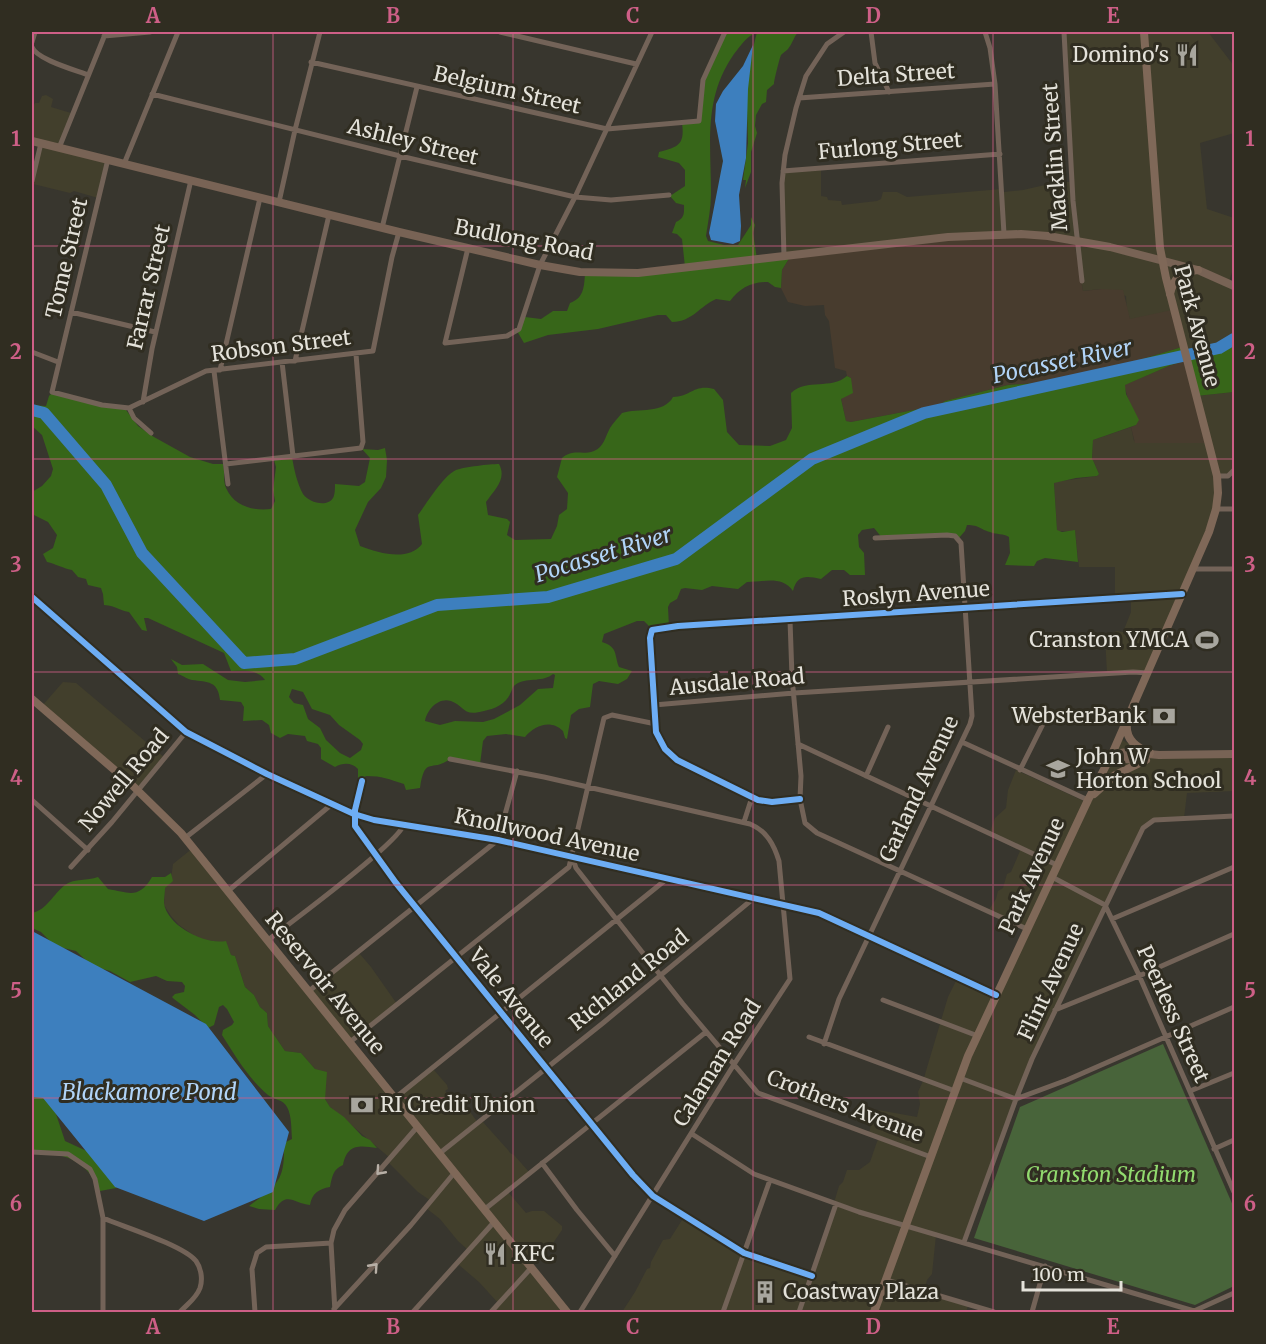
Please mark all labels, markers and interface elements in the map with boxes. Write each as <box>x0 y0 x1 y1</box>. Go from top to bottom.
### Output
text: A <box>145 3 161 28</box>
text: B <box>386 3 400 28</box>
text: C <box>626 3 640 28</box>
text: D <box>865 3 881 28</box>
text: E <box>1106 3 1120 28</box>
place label: Domino's <box>1072 41 1169 68</box>
restaurant icon: Domino's <box>1174 42 1200 68</box>
street label: Delta Street <box>836 57 956 92</box>
street label: Belgium Street <box>431 59 583 120</box>
street label: Macklin Street <box>1036 82 1073 232</box>
street label: Ashley Street <box>344 112 481 171</box>
text: 1 <box>11 126 21 151</box>
street label: Furlong Street <box>817 126 963 165</box>
text: 1 <box>1245 126 1255 151</box>
street label: Tome Street <box>40 195 93 321</box>
street label: Budlong Road <box>452 213 596 266</box>
street label: Farrar Street <box>121 222 176 352</box>
street label: Park Avenue <box>1168 262 1227 390</box>
street label: Robson Street <box>209 324 352 367</box>
water label: Pocasset River <box>990 332 1135 389</box>
text: 2 <box>10 339 22 364</box>
text: 2 <box>1244 339 1256 364</box>
water label: Pocasset River <box>531 520 676 588</box>
text: 3 <box>10 552 22 577</box>
text: 3 <box>1244 552 1256 577</box>
street label: Roslyn Avenue <box>841 575 991 612</box>
place label: Cranston YMCA <box>1029 626 1189 653</box>
sports icon: Cranston YMCA <box>1194 627 1220 653</box>
street label: Ausdale Road <box>667 662 806 701</box>
place label: WebsterBank <box>1011 702 1147 729</box>
bank icon: WebsterBank <box>1151 703 1177 729</box>
street label: Garland Avenue <box>873 711 964 866</box>
street label: Nowell Road <box>73 723 175 837</box>
place label: John W Horton School <box>1075 743 1222 794</box>
school or university icon: John W Horton School <box>1045 756 1071 782</box>
text: 4 <box>10 765 23 790</box>
text: 4 <box>1244 765 1257 790</box>
street label: Knollwood Avenue <box>452 802 642 867</box>
street label: Park Avenue <box>993 813 1070 938</box>
street label: Reservoir Avenue <box>260 906 391 1059</box>
street label: Flint Avenue <box>1012 919 1090 1045</box>
street label: Richland Road <box>564 923 694 1036</box>
street label: Peerless Street <box>1131 941 1216 1087</box>
street label: Vale Avenue <box>462 942 560 1053</box>
text: 5 <box>10 978 22 1003</box>
text: 5 <box>1244 978 1256 1003</box>
street label: Calaman Road <box>667 994 767 1131</box>
street label: Crothers Avenue <box>763 1063 927 1148</box>
water label: Blackamore Pond <box>61 1078 237 1106</box>
place label: RI Credit Union <box>380 1091 535 1118</box>
bank icon: RI Credit Union <box>349 1092 375 1118</box>
park label: Cranston Stadium <box>1026 1161 1196 1188</box>
one-way arrow <box>376 1164 387 1174</box>
text: 6 <box>10 1191 22 1216</box>
text: 6 <box>1244 1191 1256 1216</box>
place label: KFC <box>513 1240 555 1267</box>
restaurant icon: KFC <box>482 1241 508 1267</box>
scale bar <box>1023 1254 1120 1292</box>
one-way arrow <box>367 1263 378 1273</box>
text: 100 m <box>1032 1263 1085 1286</box>
place label: Coastway Plaza <box>783 1278 939 1305</box>
building icon: Coastway Plaza <box>752 1279 778 1305</box>
text: A <box>145 1314 161 1339</box>
text: B <box>386 1314 400 1339</box>
text: C <box>626 1314 640 1339</box>
text: D <box>865 1314 881 1339</box>
text: E <box>1106 1314 1120 1339</box>

